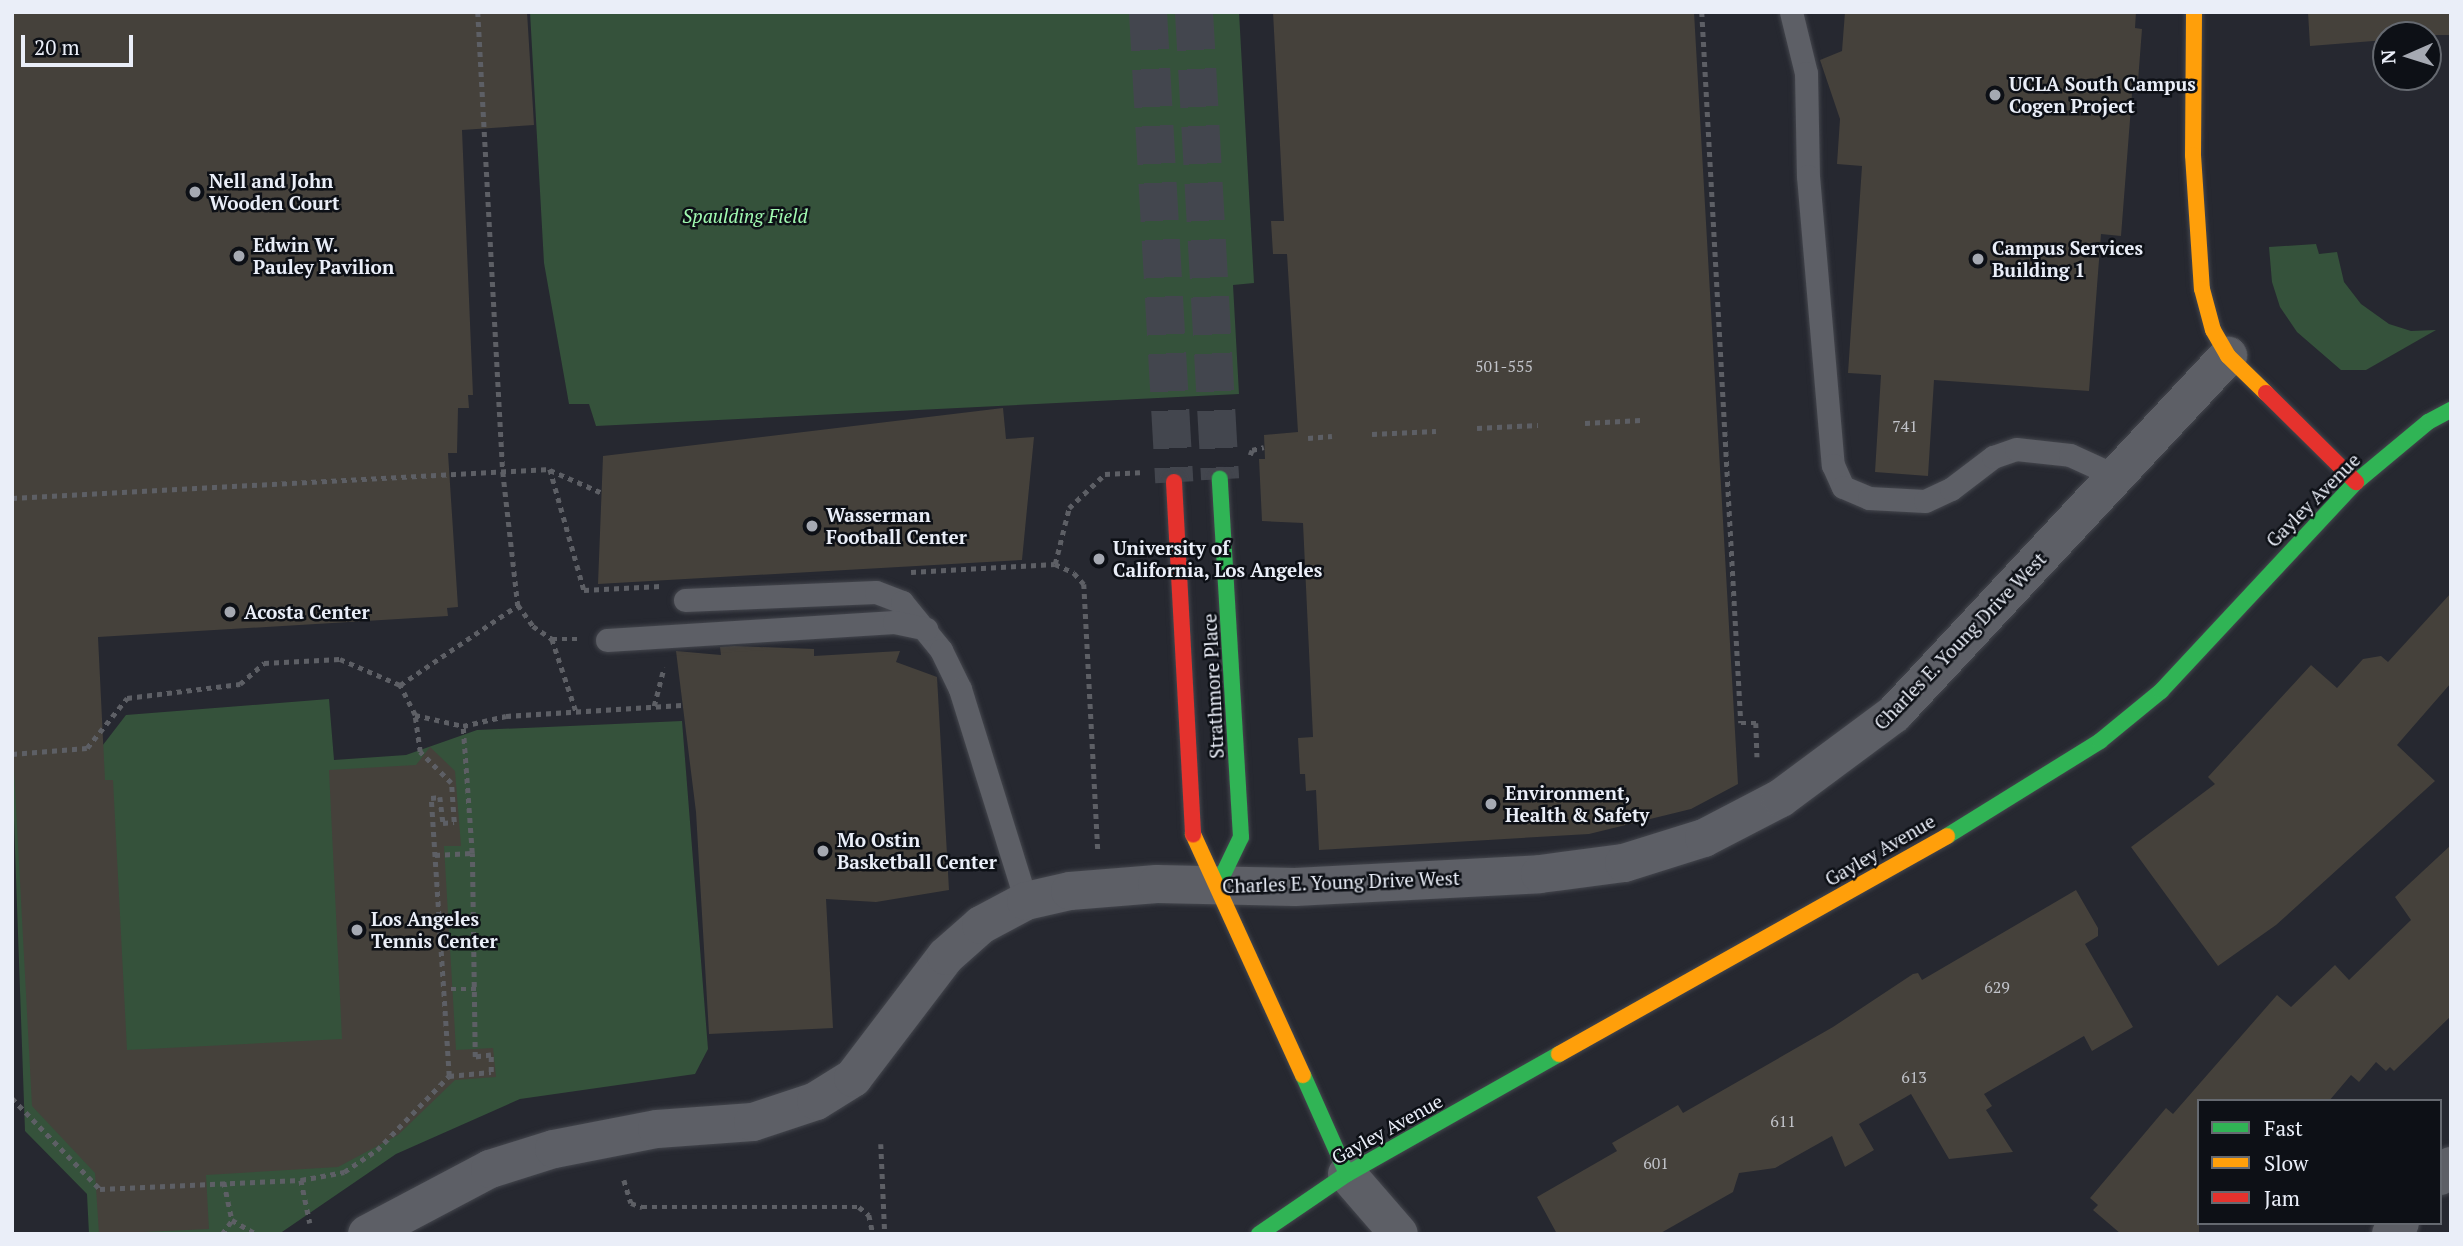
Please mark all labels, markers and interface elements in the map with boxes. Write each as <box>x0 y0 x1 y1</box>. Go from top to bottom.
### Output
scale bar <box>24 21 136 65</box>
north arrow <box>2372 21 2442 91</box>
text: 20 m <box>34 33 80 61</box>
text: N <box>2375 49 2400 65</box>
place label: UCLA South Campus Cogen Project <box>2009 73 2196 117</box>
marker: UCLA South Campus Cogen Project <box>1987 87 2003 103</box>
place label: Nell and John Wooden Court <box>209 170 340 214</box>
marker: Nell and John Wooden Court <box>187 184 203 200</box>
park label: Spaulding Field <box>682 205 808 227</box>
place label: Edwin W. Pauley Pavilion <box>253 234 394 278</box>
place label: Campus Services Building 1 <box>1992 237 2143 281</box>
marker: Edwin W. Pauley Pavilion <box>231 248 247 264</box>
marker: Campus Services Building 1 <box>1970 251 1986 267</box>
house number: 501-555 <box>1475 356 1533 376</box>
house number: 741 <box>1892 416 1918 436</box>
street label: Gayley Avenue <box>2261 448 2365 552</box>
place label: Wasserman Football Center <box>826 504 967 548</box>
marker: Wasserman Football Center <box>804 518 820 534</box>
place label: University of California, Los Angeles <box>1113 537 1323 581</box>
street label: Charles E. Young Drive West <box>1869 547 2051 735</box>
marker: University of California, Los Angeles <box>1091 551 1107 567</box>
place label: Acosta Center <box>244 601 370 623</box>
marker: Acosta Center <box>222 604 238 620</box>
street label: Strathmore Place <box>1198 613 1228 759</box>
place label: Environment, Health & Safety <box>1505 782 1649 826</box>
marker: Environment, Health & Safety <box>1483 796 1499 812</box>
street label: Gayley Avenue <box>1821 809 1939 891</box>
place label: Mo Ostin Basketball Center <box>837 829 997 873</box>
marker: Mo Ostin Basketball Center <box>815 843 831 859</box>
street label: Charles E. Young Drive West <box>1221 866 1461 898</box>
place label: Los Angeles Tennis Center <box>371 908 498 952</box>
marker: Los Angeles Tennis Center <box>349 922 365 938</box>
house number: 629 <box>1984 977 2010 997</box>
house number: 613 <box>1901 1067 1927 1087</box>
street label: Gayley Avenue <box>1327 1089 1447 1169</box>
legend <box>2197 1099 2442 1225</box>
house number: 611 <box>1770 1111 1796 1131</box>
text: Fast <box>2264 1114 2303 1142</box>
text: Slow <box>2264 1149 2308 1177</box>
house number: 601 <box>1643 1153 1669 1173</box>
text: Jam <box>2264 1184 2300 1212</box>

